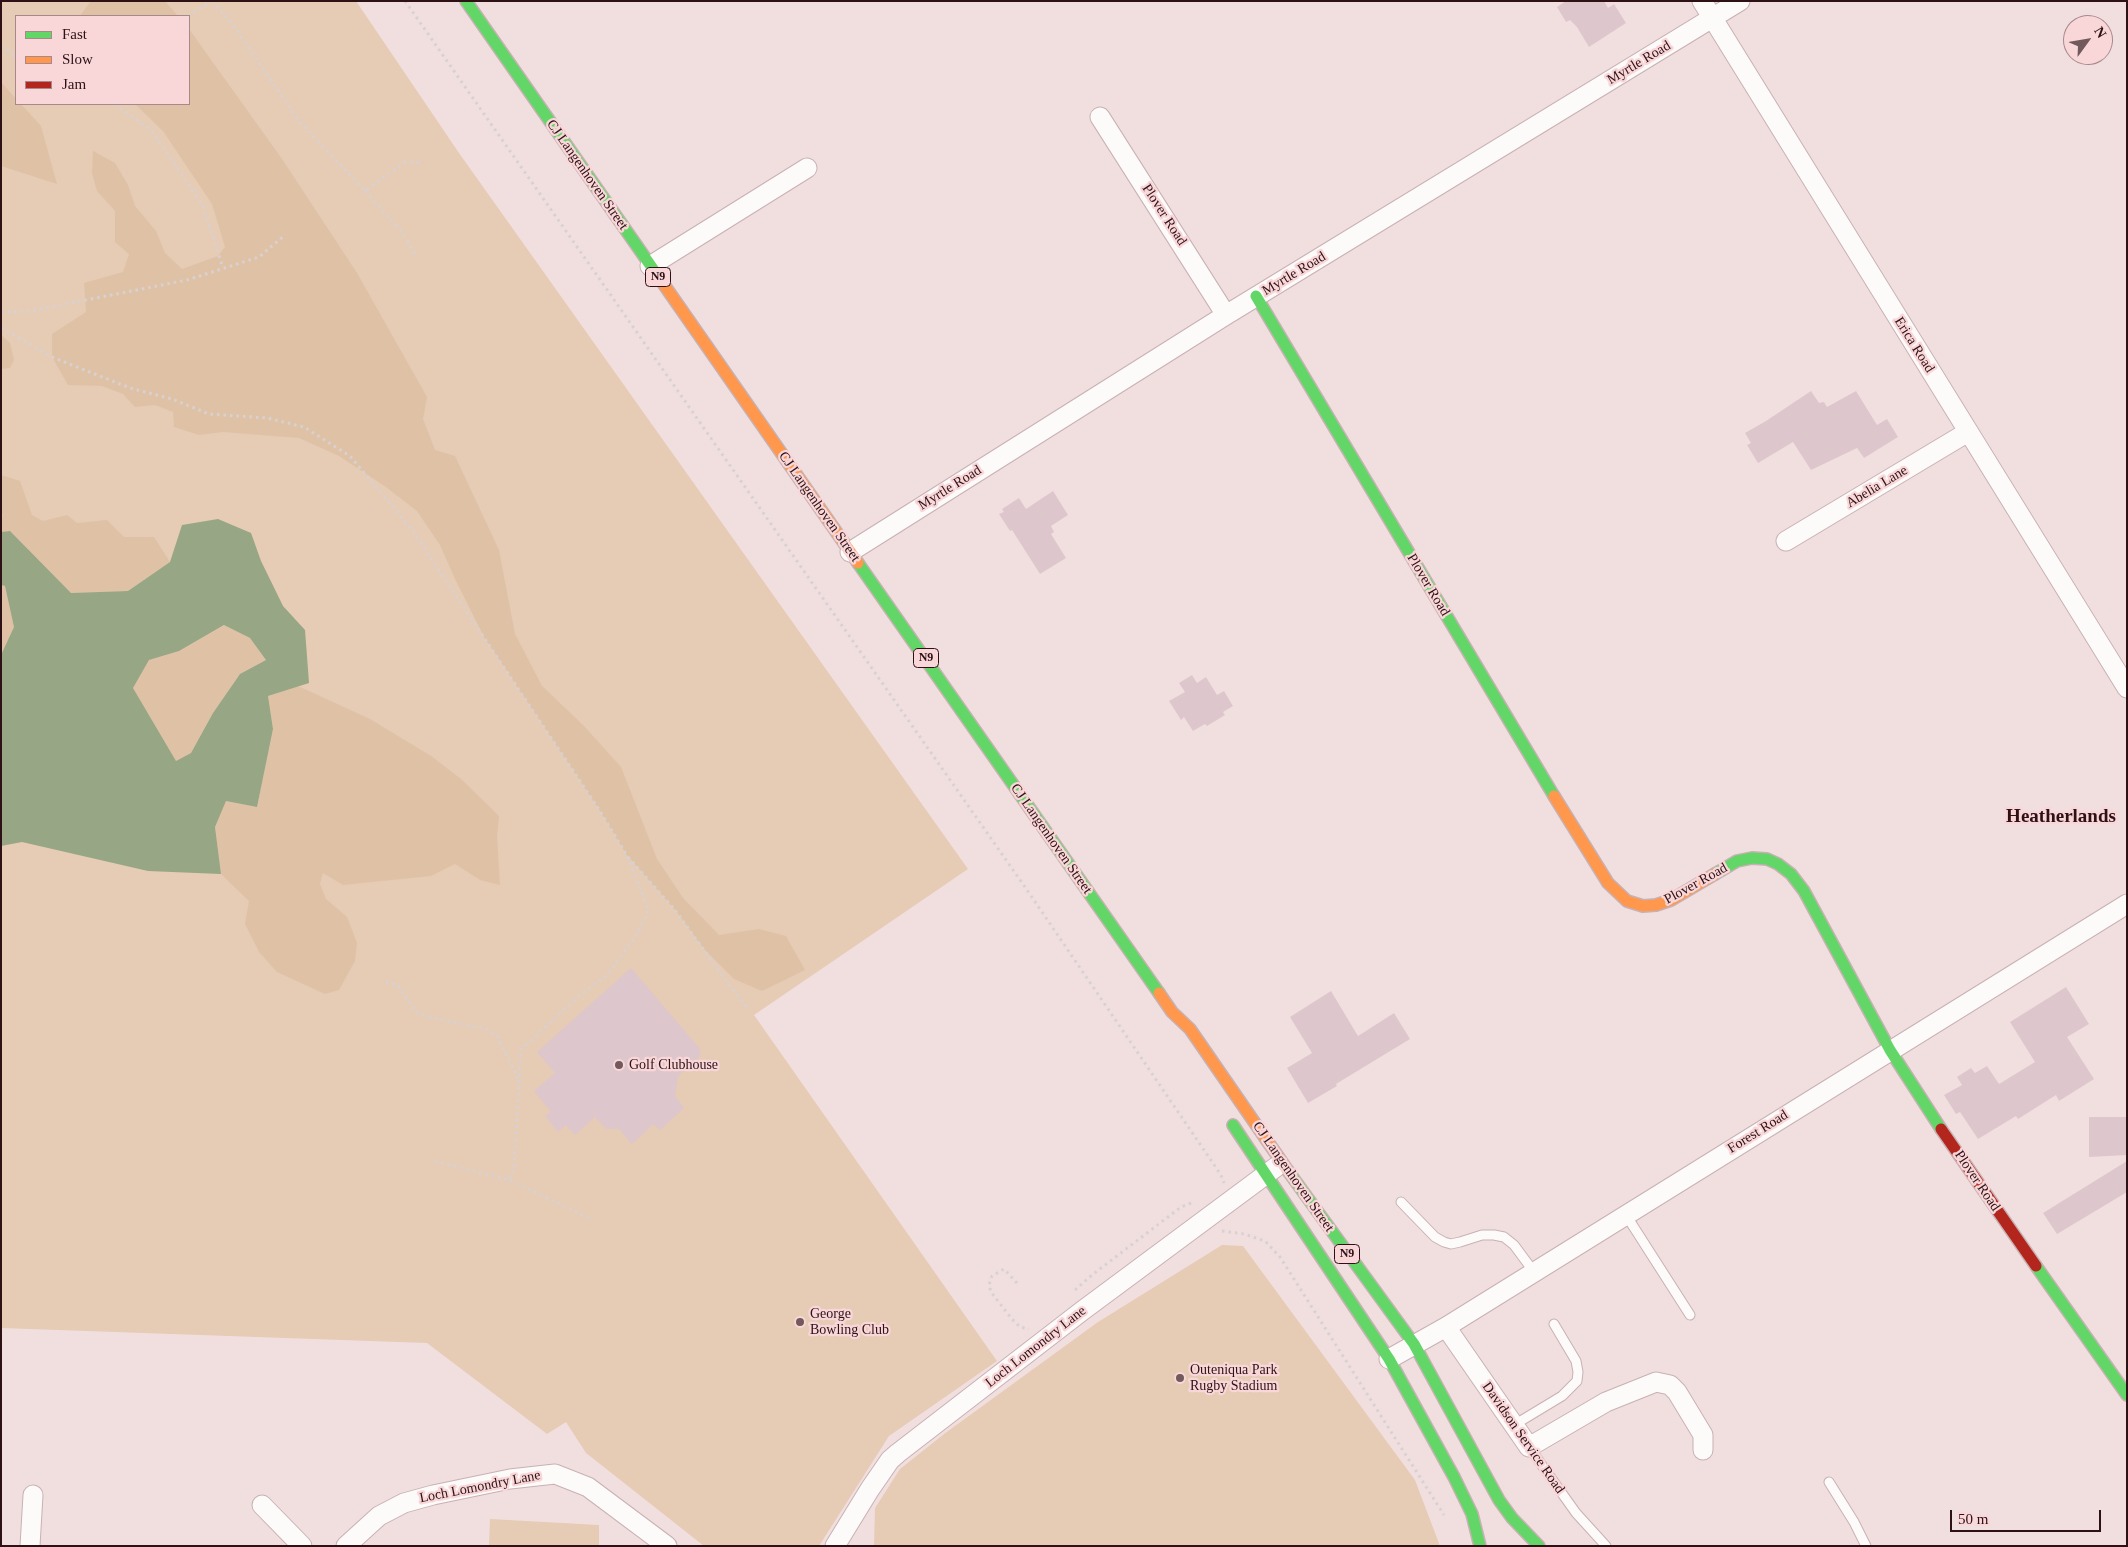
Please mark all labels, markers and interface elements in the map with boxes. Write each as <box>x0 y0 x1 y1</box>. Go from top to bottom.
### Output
legend <box>15 15 190 105</box>
north arrow <box>2063 15 2113 65</box>
text: N <box>2091 24 2109 41</box>
text: Fast <box>62 26 87 42</box>
street label: Myrtle Road <box>1604 37 1674 89</box>
text: Slow <box>62 51 93 67</box>
text: Jam <box>62 76 86 92</box>
street label: CJ Langenhoven Street <box>543 117 631 233</box>
street label: Plover Road <box>1138 181 1190 249</box>
street label: Myrtle Road <box>1259 248 1329 300</box>
road number: N9 <box>646 268 670 286</box>
street label: Erica Road <box>1890 314 1938 376</box>
street label: CJ Langenhoven Street <box>775 449 863 565</box>
street label: Myrtle Road <box>915 462 985 514</box>
street label: Abelia Lane <box>1843 462 1911 512</box>
street label: Plover Road <box>1403 551 1453 619</box>
road number: N9 <box>914 648 938 668</box>
street label: CJ Langenhoven Street <box>1007 781 1095 897</box>
district label: Heatherlands <box>2006 806 2116 828</box>
street label: Plover Road <box>1661 860 1731 908</box>
place label: Golf Clubhouse <box>629 1057 718 1073</box>
marker: Golf Clubhouse <box>613 1059 625 1071</box>
street label: Forest Road <box>1725 1107 1791 1157</box>
street label: CJ Langenhoven Street <box>1249 1119 1337 1235</box>
street label: Plover Road <box>1951 1147 2003 1215</box>
road number: N9 <box>1334 1244 1360 1264</box>
street label: Loch Lomondry Lane <box>982 1303 1090 1391</box>
place label: George Bowling Club <box>810 1306 889 1338</box>
marker: George Bowling Club <box>794 1316 806 1328</box>
place label: Outeniqua Park Rugby Stadium <box>1190 1362 1278 1394</box>
marker: Outeniqua Park Rugby Stadium <box>1174 1372 1186 1384</box>
street label: Davidson Service Road <box>1478 1379 1568 1497</box>
street label: Loch Lomondry Lane <box>418 1467 542 1507</box>
scale bar <box>1953 1500 2104 1532</box>
text: 50 m <box>1958 1511 1988 1527</box>

